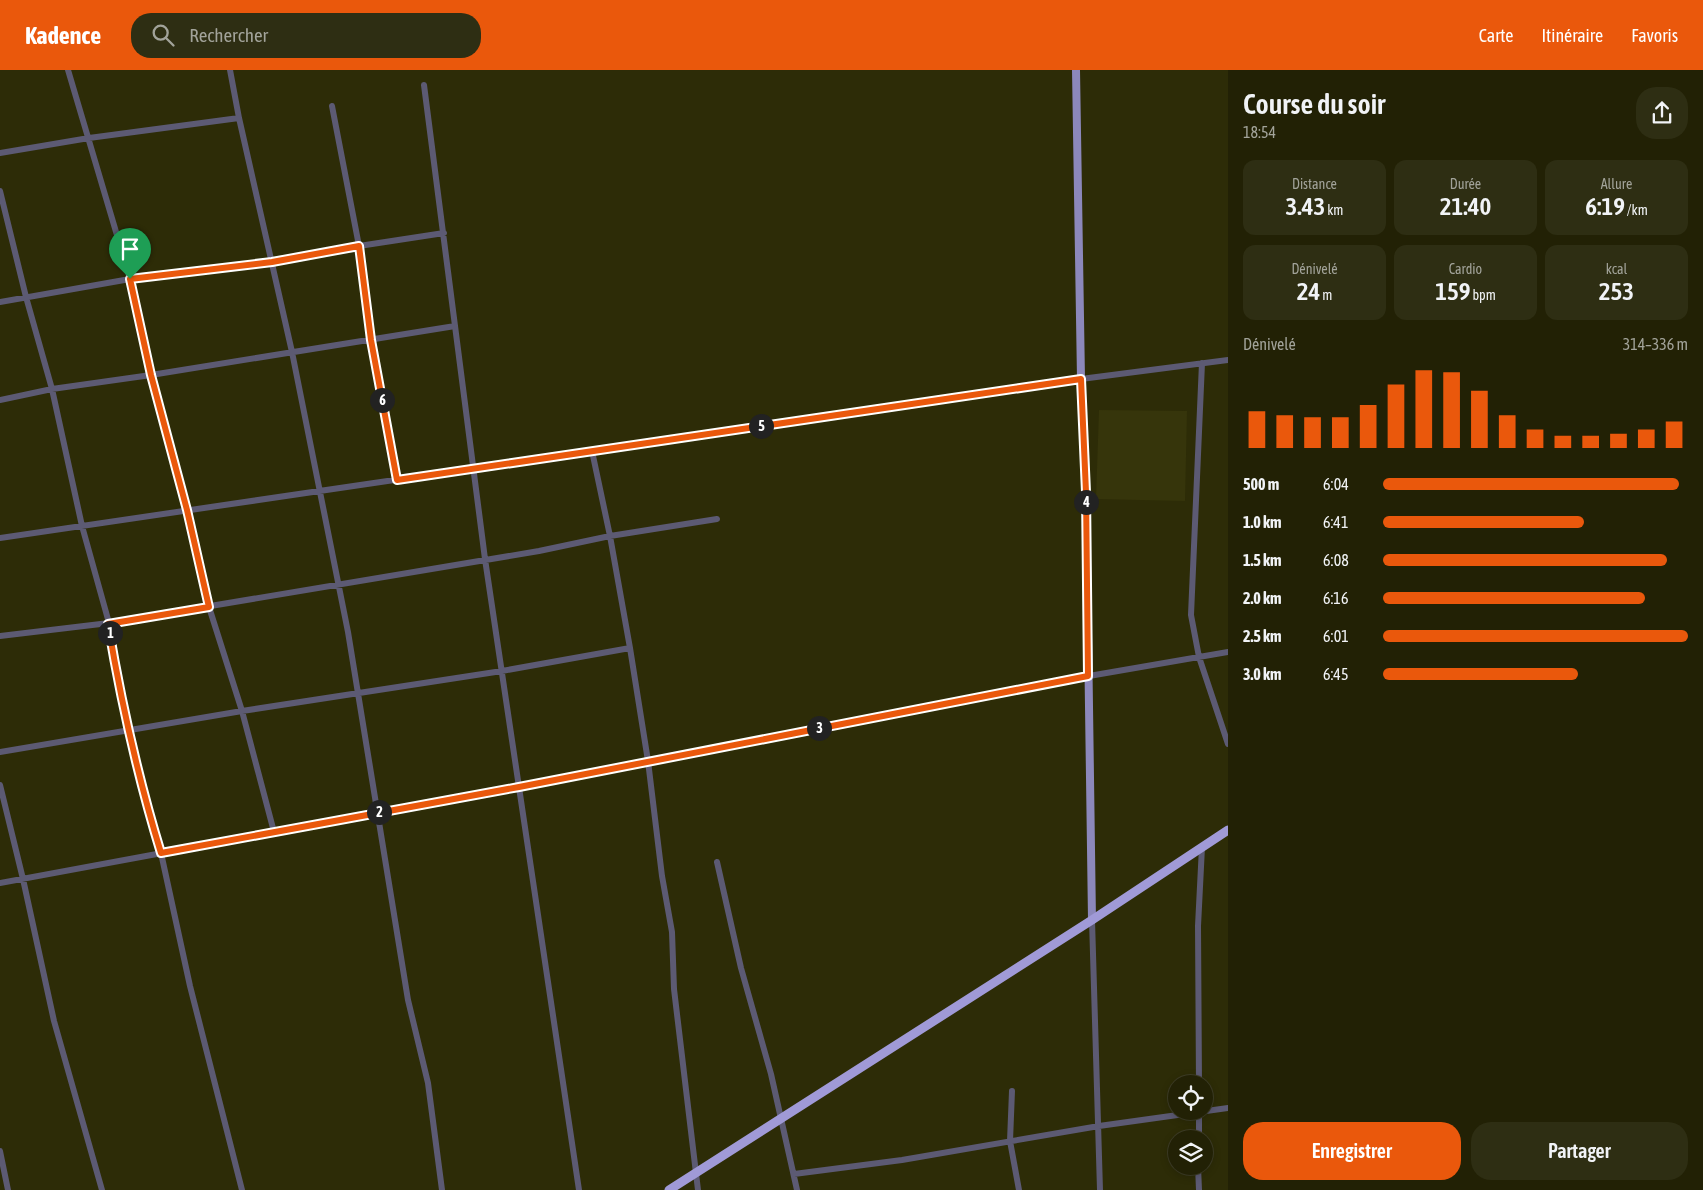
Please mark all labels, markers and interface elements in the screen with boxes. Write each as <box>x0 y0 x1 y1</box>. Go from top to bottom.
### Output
search box <box>131 13 481 58</box>
icon: search <box>149 21 177 49</box>
text: Kadence <box>25 22 101 49</box>
text: Rechercher <box>189 24 268 46</box>
text: Carte <box>1479 25 1513 46</box>
text: Itinéraire <box>1541 25 1603 46</box>
text: Favoris <box>1631 25 1678 46</box>
button: share <box>1636 87 1688 139</box>
text: Course du soir <box>1243 88 1385 120</box>
text: 18:54 <box>1243 123 1276 141</box>
text: Distance <box>1292 176 1337 192</box>
text: Durée <box>1450 176 1481 192</box>
text: Allure <box>1601 176 1632 192</box>
text: 3.43 <box>1286 192 1325 220</box>
text: 21:40 <box>1440 192 1491 220</box>
text: 6:19 <box>1585 192 1625 220</box>
text: km <box>1325 202 1343 218</box>
text: /km <box>1625 202 1648 218</box>
pin <box>109 228 151 279</box>
icon: arrive <box>116 235 144 263</box>
text: Dénivelé <box>1291 261 1338 277</box>
text: Cardio <box>1449 261 1482 277</box>
text: kcal <box>1606 261 1627 277</box>
text: 24 <box>1297 277 1320 305</box>
text: 159 <box>1435 277 1470 305</box>
text: 253 <box>1599 277 1634 305</box>
text: m <box>1320 287 1332 303</box>
text: bpm <box>1470 287 1496 303</box>
text: Dénivelé <box>1243 335 1296 353</box>
text: 314–336 m <box>1623 335 1688 353</box>
pin: 6 <box>370 388 394 412</box>
text: 6 <box>379 392 386 408</box>
pin: 5 <box>748 414 774 438</box>
text: 5 <box>758 418 765 434</box>
text: 500 m <box>1243 475 1279 493</box>
text: 6:04 <box>1323 475 1349 493</box>
pin: 4 <box>1074 490 1098 514</box>
text: 4 <box>1083 494 1090 510</box>
text: 1.0 km <box>1243 513 1282 531</box>
text: 6:41 <box>1323 513 1348 531</box>
text: 1.5 km <box>1243 551 1282 569</box>
text: 6:08 <box>1323 551 1349 569</box>
text: 2.0 km <box>1243 589 1282 607</box>
text: 6:16 <box>1323 589 1348 607</box>
pin: 1 <box>98 620 122 646</box>
text: 1 <box>107 625 114 641</box>
text: 2.5 km <box>1243 627 1282 645</box>
text: 6:01 <box>1323 627 1349 645</box>
text: 3.0 km <box>1243 665 1282 683</box>
text: 6:45 <box>1323 665 1348 683</box>
pin: 3 <box>806 716 832 740</box>
text: 3 <box>816 720 823 736</box>
pin: 2 <box>366 800 392 824</box>
text: 2 <box>376 804 383 820</box>
map controls <box>1168 1075 1213 1175</box>
button: locate <box>1168 1075 1213 1120</box>
button: Enregistrer <box>1243 1122 1461 1180</box>
button: Partager <box>1471 1122 1688 1180</box>
button: layers <box>1168 1130 1213 1175</box>

